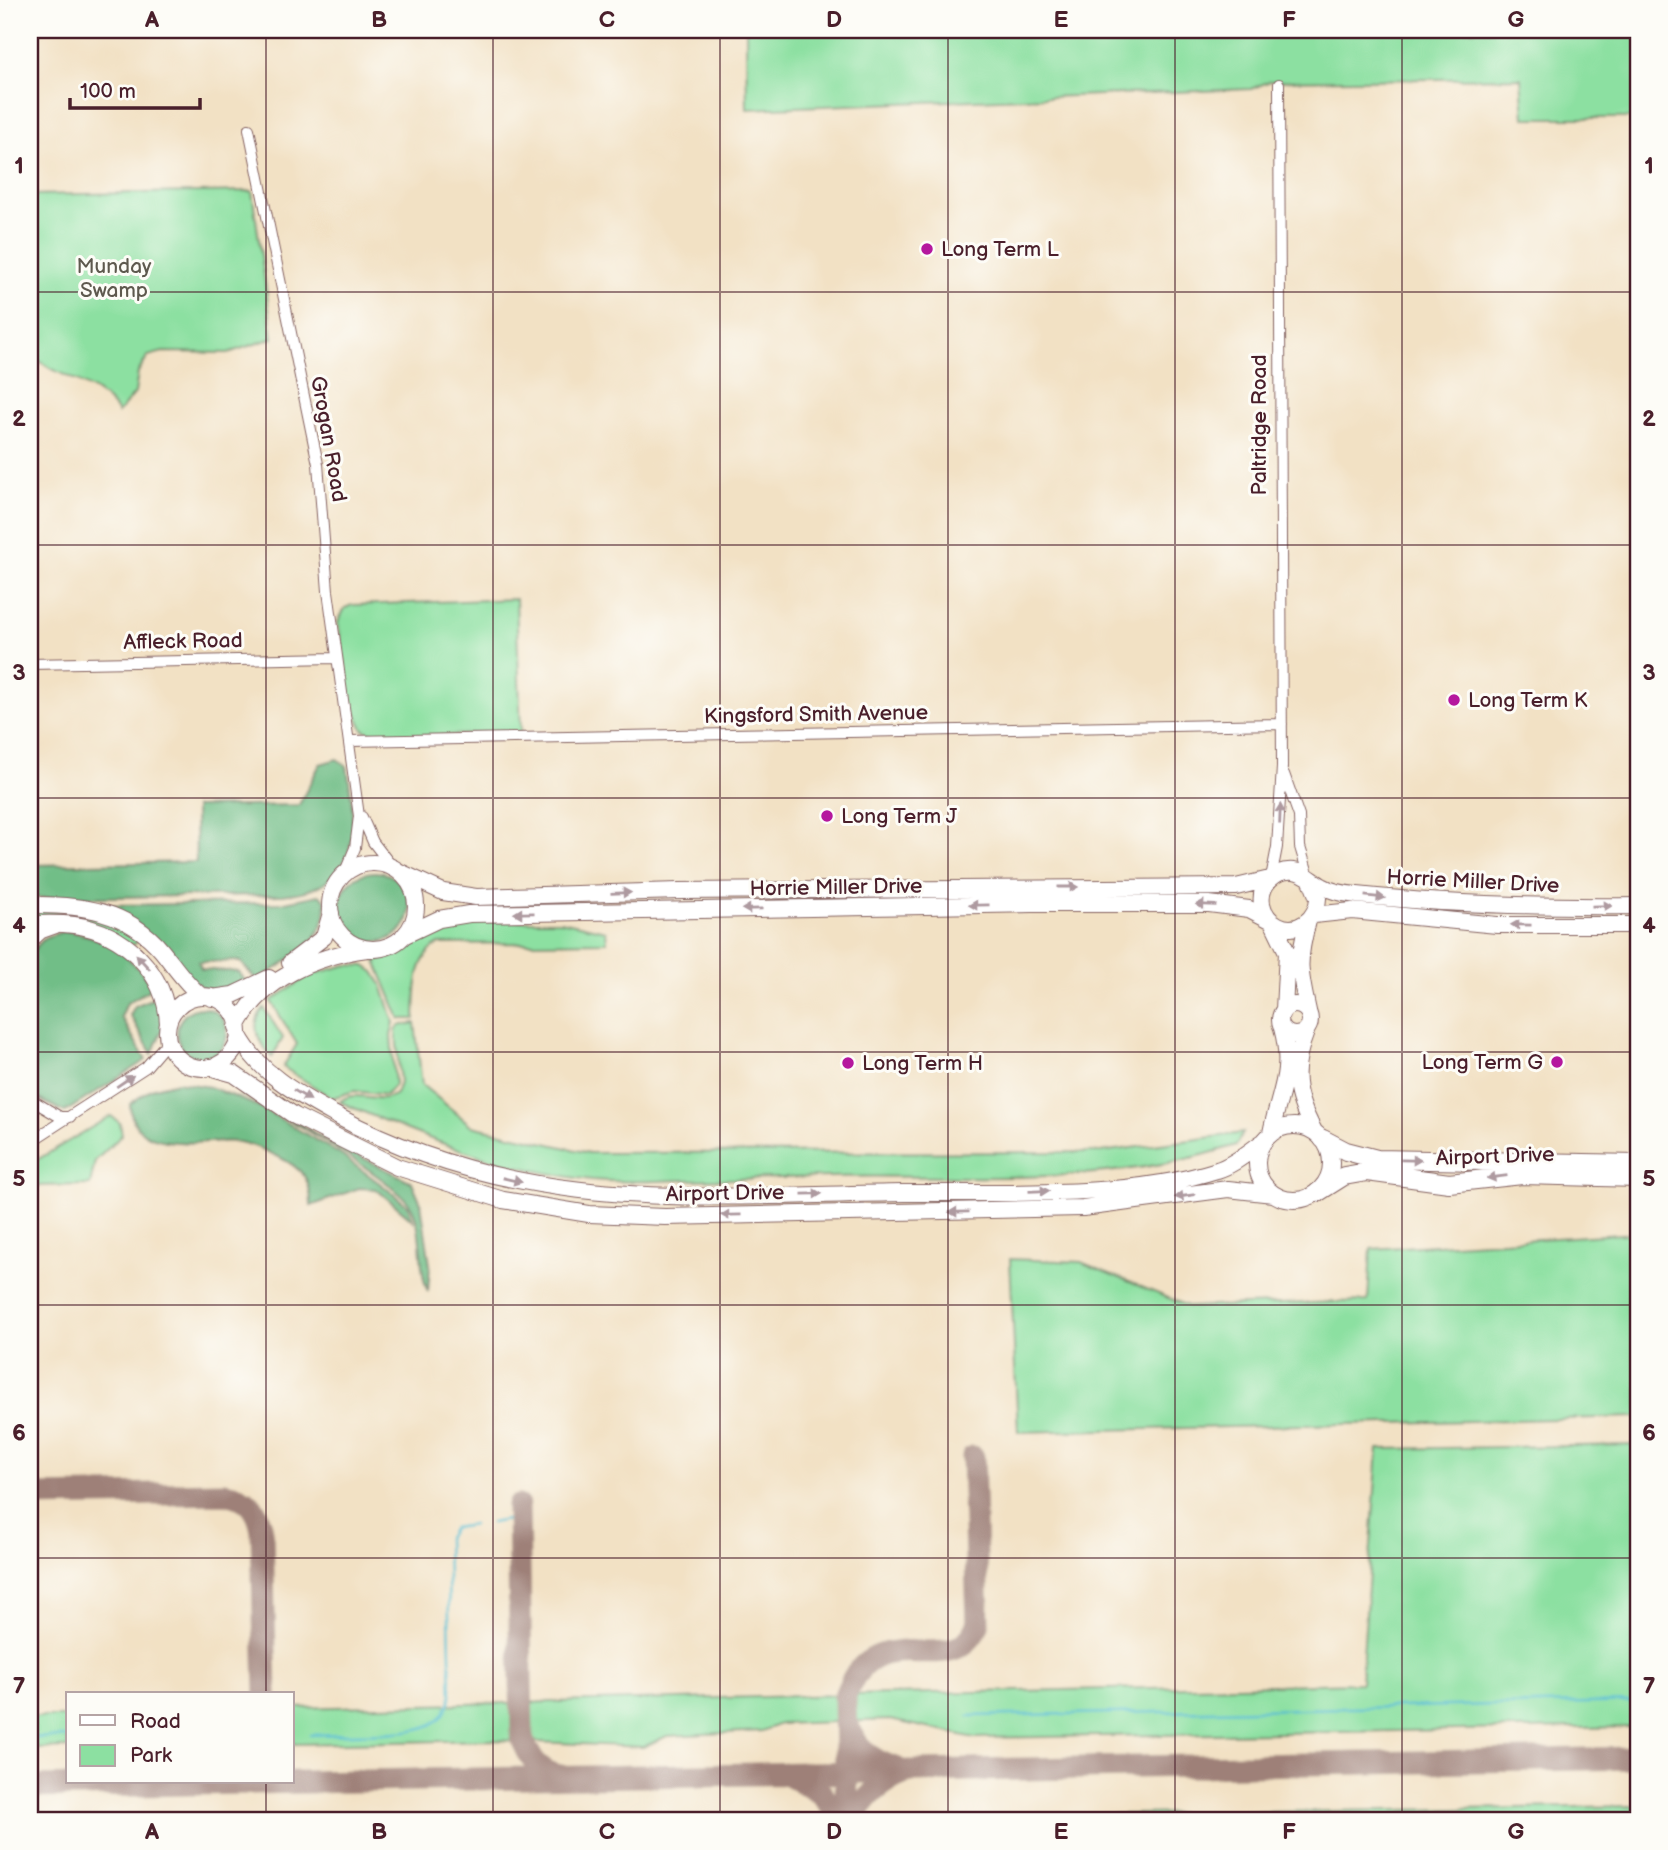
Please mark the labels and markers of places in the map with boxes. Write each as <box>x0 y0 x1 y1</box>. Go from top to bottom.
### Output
place label: Long Term L <box>941 237 1059 262</box>
marker: Long Term L <box>919 241 935 257</box>
place label: Long Term K <box>1468 688 1588 713</box>
marker: Long Term K <box>1446 692 1462 708</box>
place label: Long Term J <box>841 804 958 829</box>
marker: Long Term J <box>819 808 835 824</box>
place label: Long Term G <box>1421 1050 1543 1075</box>
place label: Long Term H <box>862 1051 983 1076</box>
marker: Long Term G <box>1549 1054 1565 1070</box>
marker: Long Term H <box>840 1055 856 1071</box>

